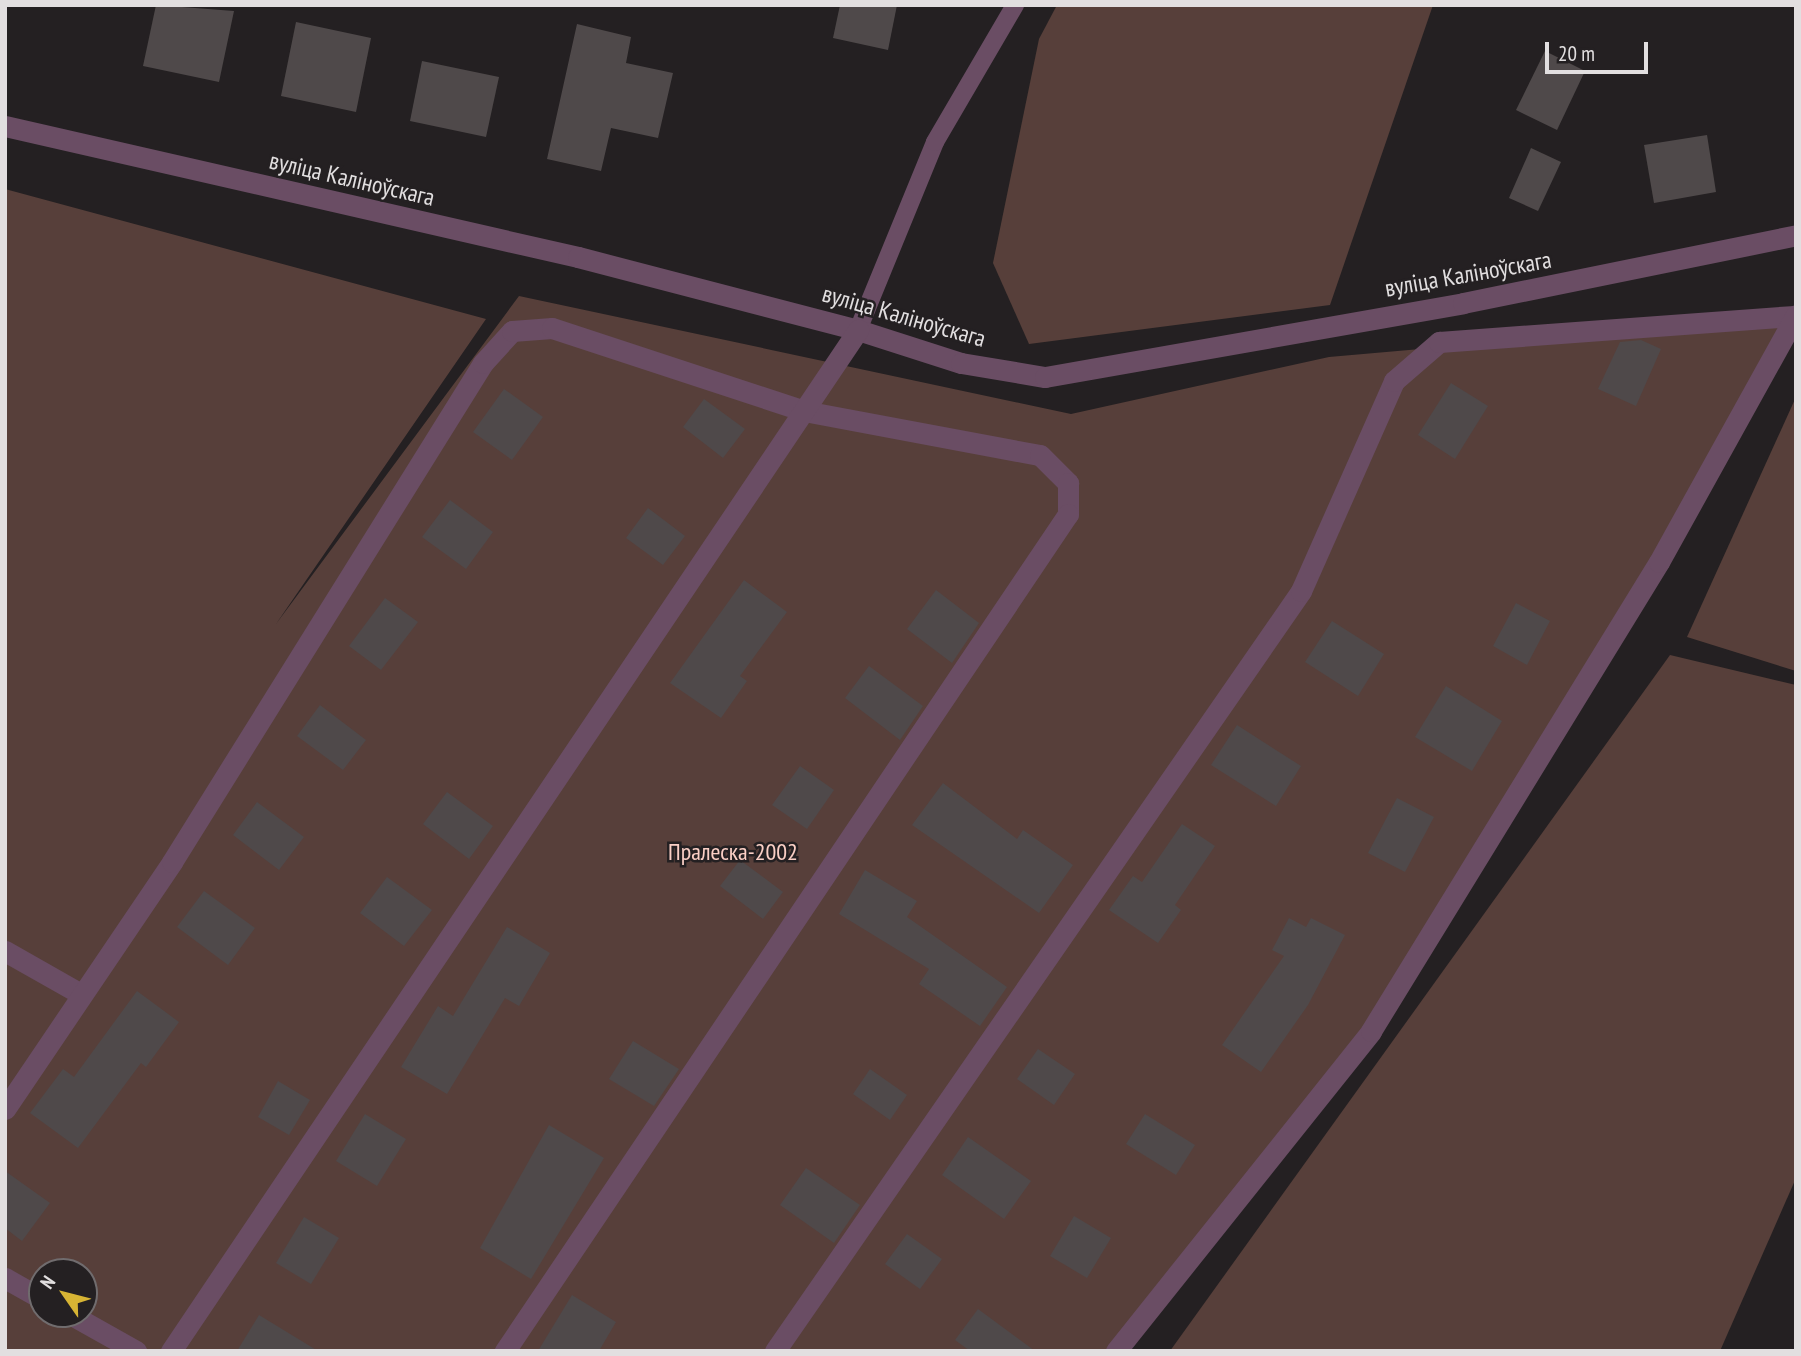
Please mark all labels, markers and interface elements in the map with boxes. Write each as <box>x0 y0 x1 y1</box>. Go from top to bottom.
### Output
scale bar <box>1549 28 1652 72</box>
text: 20 m <box>1558 40 1595 67</box>
street label: вуліца Каліноўскага <box>267 146 437 212</box>
street label: вуліца Каліноўскага <box>1382 245 1554 303</box>
street label: вуліца Каліноўскага <box>819 279 989 353</box>
park label: Пралеска-2002 <box>668 838 798 866</box>
north arrow <box>28 1258 98 1328</box>
text: N <box>35 1271 60 1293</box>

